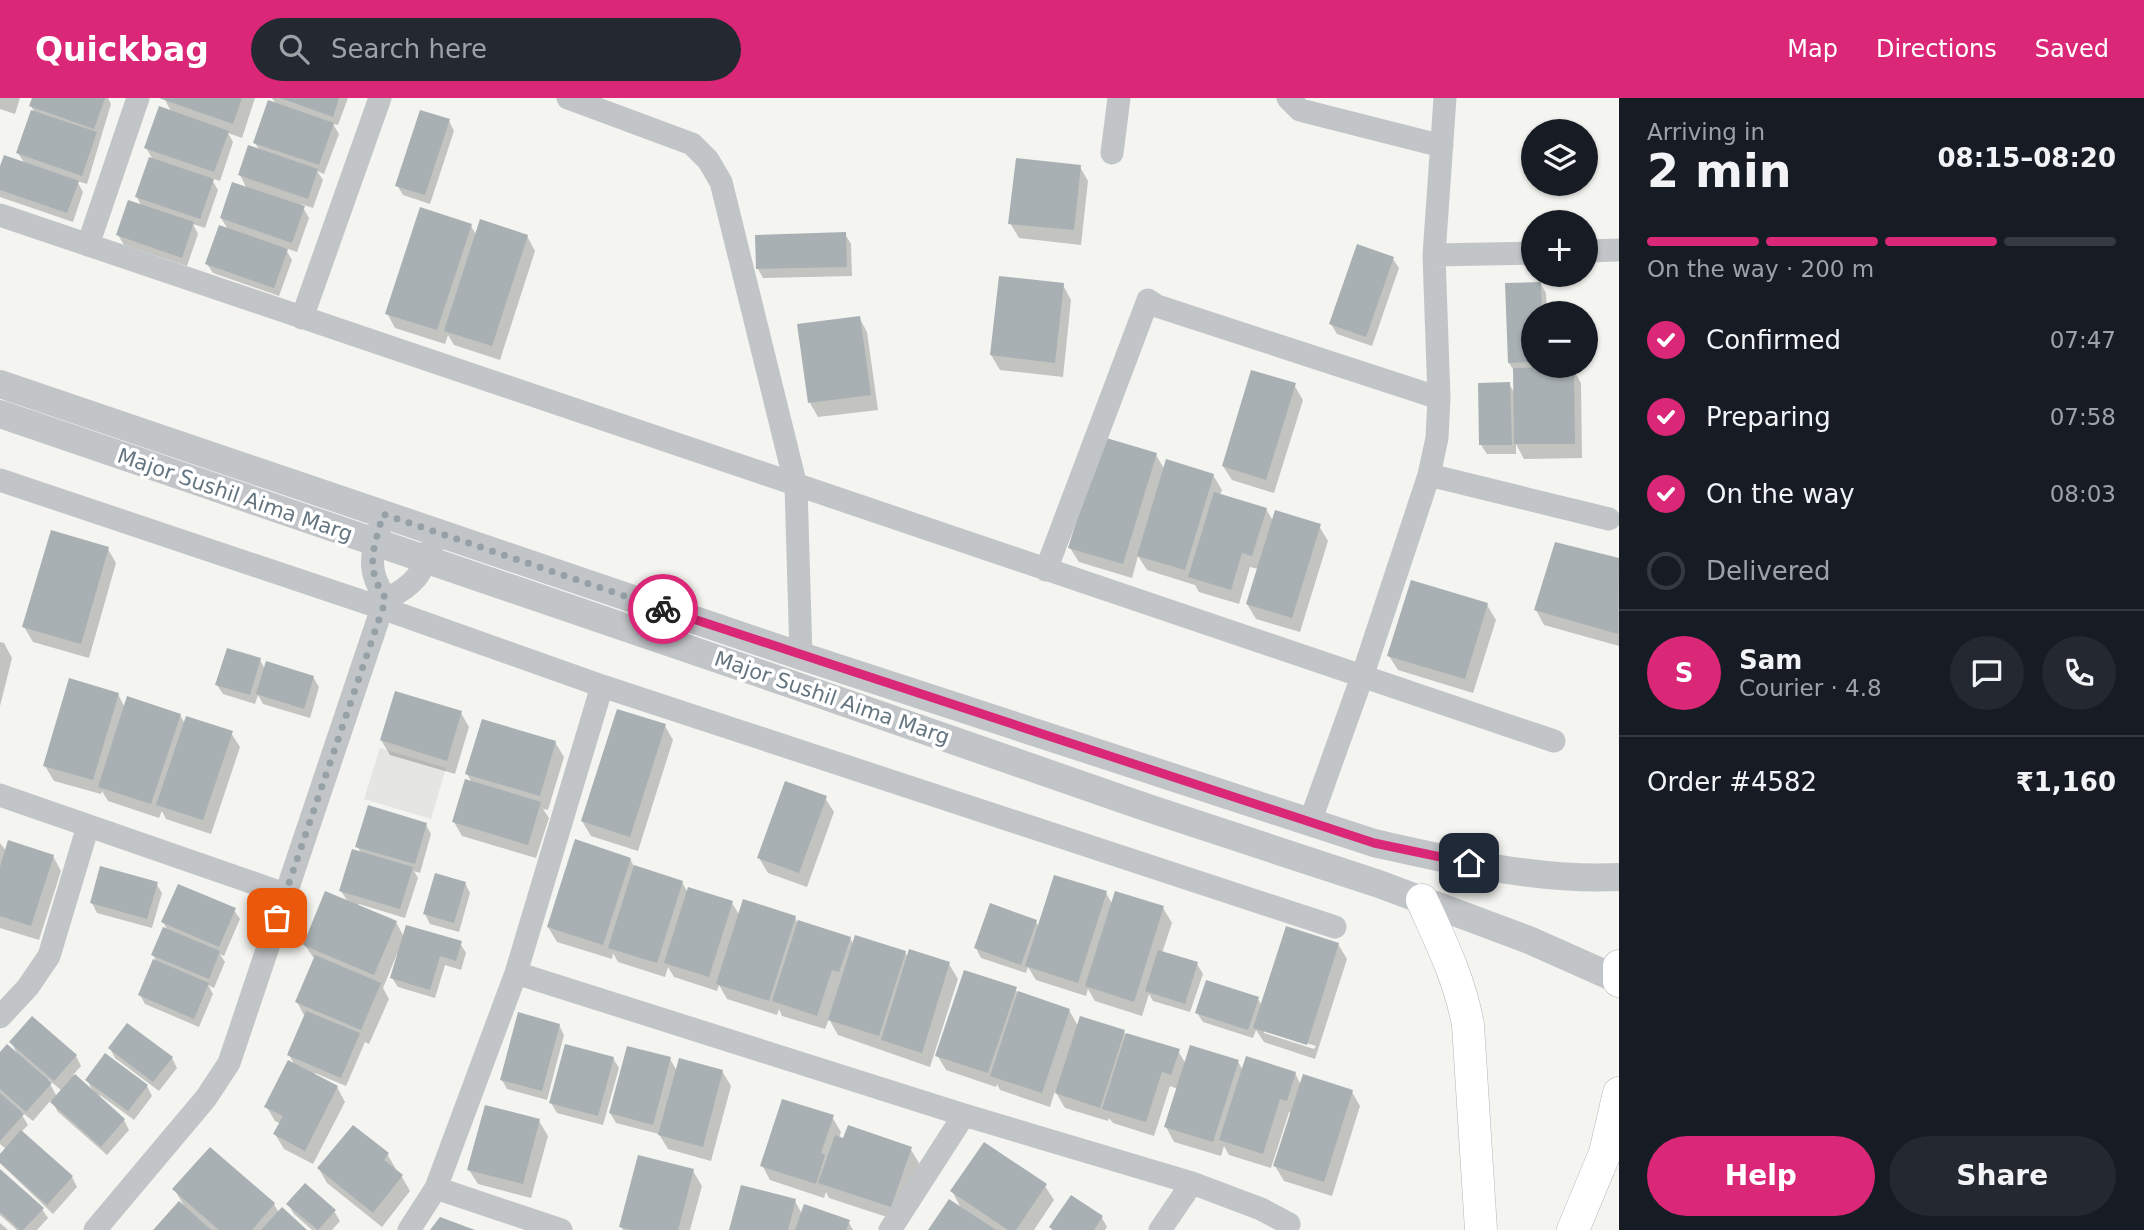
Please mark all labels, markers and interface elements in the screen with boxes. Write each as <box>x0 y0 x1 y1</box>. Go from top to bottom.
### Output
search box <box>251 18 741 81</box>
text: Quickbag <box>35 30 209 69</box>
icon: search <box>275 30 313 68</box>
text: Search here <box>331 34 487 64</box>
text: Map <box>1787 35 1838 63</box>
text: Directions <box>1876 35 1997 63</box>
text: Saved <box>2035 35 2109 63</box>
map controls <box>1521 119 1598 378</box>
button: layers <box>1521 119 1598 196</box>
text: Arriving in <box>1647 119 1765 145</box>
text: 08:15–08:20 <box>1937 143 2116 173</box>
text: 2 min <box>1647 144 1791 198</box>
button: + <box>1521 210 1598 287</box>
text: On the way · 200 m <box>1647 256 1874 282</box>
button: − <box>1521 301 1598 378</box>
icon: check <box>1647 321 1685 359</box>
text: Confirmed <box>1706 325 1841 355</box>
text: 07:47 <box>2050 327 2116 353</box>
icon: check <box>1647 398 1685 436</box>
text: Preparing <box>1706 402 1831 432</box>
text: 07:58 <box>2050 404 2116 430</box>
street label: Major Sushil Aima Marg <box>114 443 356 547</box>
icon: check <box>1647 475 1685 513</box>
text: On the way <box>1706 479 1855 509</box>
text: 08:03 <box>2050 481 2116 507</box>
text: Delivered <box>1706 556 1830 586</box>
courier <box>628 574 698 644</box>
icon: bike <box>644 590 682 628</box>
button: chat <box>1950 636 2024 710</box>
button: phone <box>2042 636 2116 710</box>
text: Sam <box>1739 645 1802 675</box>
street label: Major Sushil Aima Marg <box>711 646 953 750</box>
text: S <box>1675 658 1693 688</box>
text: Courier · 4.8 <box>1739 675 1882 701</box>
text: Order #4582 <box>1647 767 1817 797</box>
text: ₹1,160 <box>2016 767 2116 797</box>
pin <box>1439 833 1499 893</box>
icon: home <box>1450 844 1488 882</box>
pin <box>247 888 307 948</box>
icon: bag <box>258 899 296 937</box>
button: Help <box>1647 1136 1875 1216</box>
button: Share <box>1889 1136 2116 1216</box>

